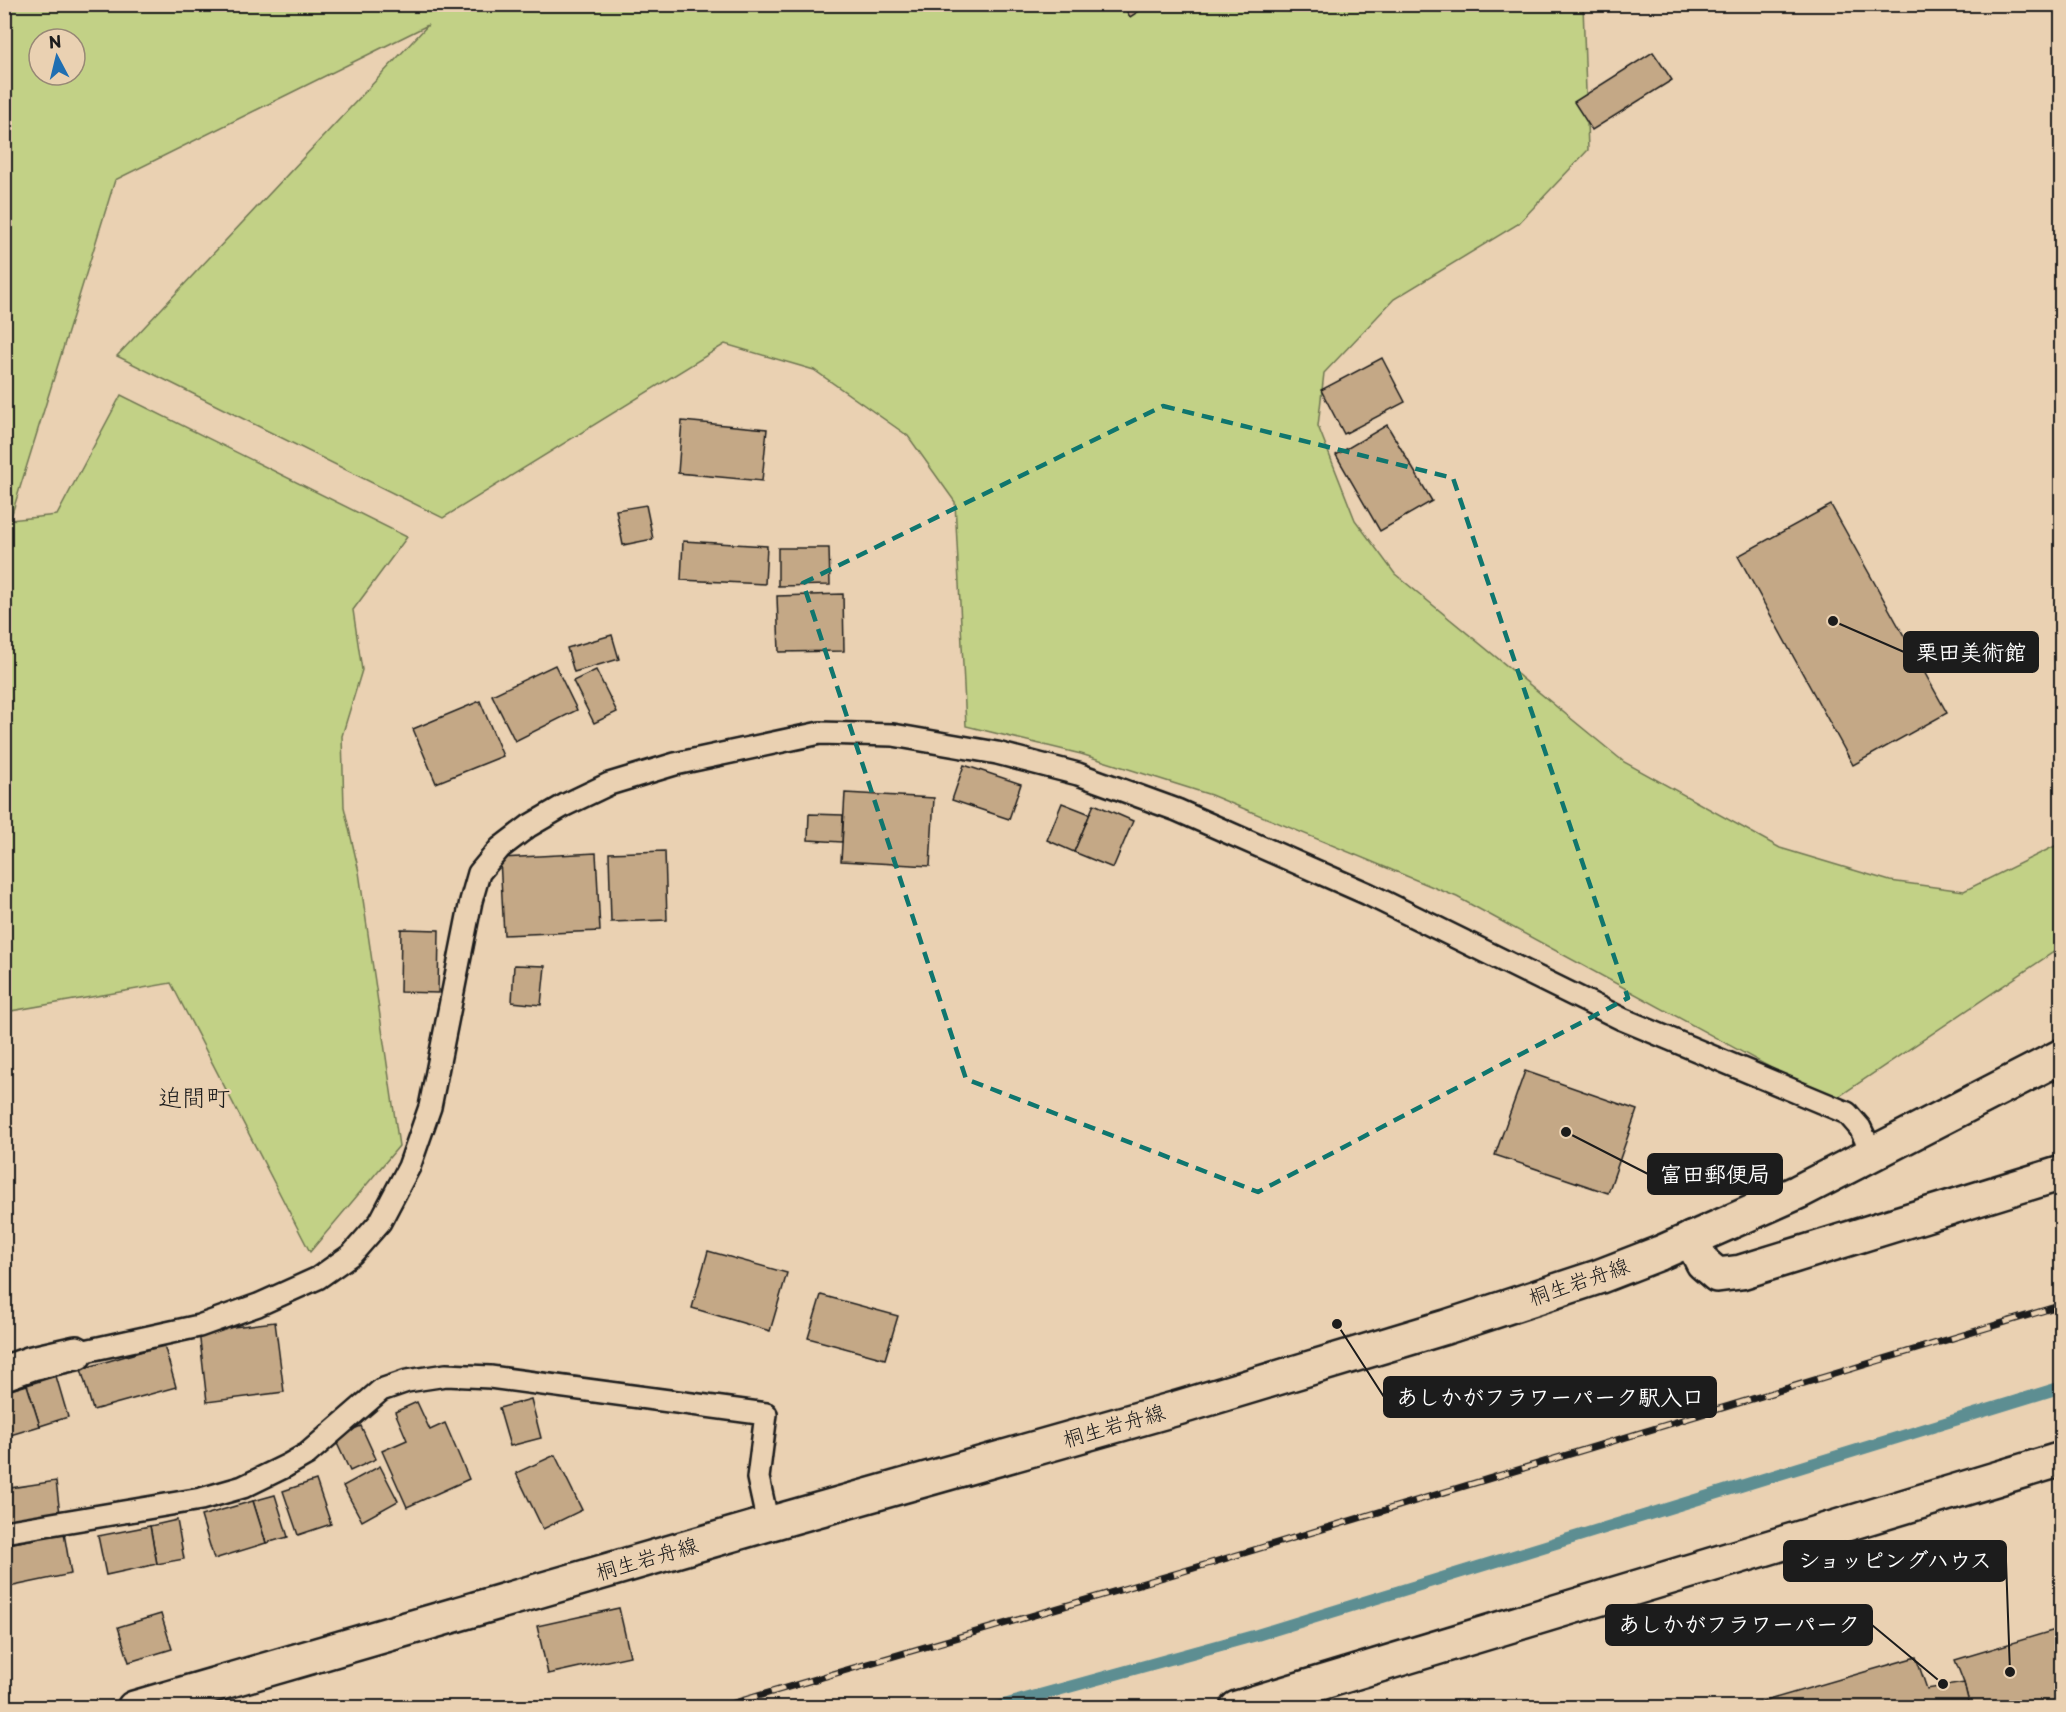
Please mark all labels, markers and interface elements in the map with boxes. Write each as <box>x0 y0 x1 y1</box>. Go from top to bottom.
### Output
north arrow <box>27 27 87 87</box>
text: N <box>47 28 63 54</box>
callout: 栗田美術館 <box>1904 632 2038 672</box>
text: 栗田美術館 <box>1916 634 2026 667</box>
district label: 迫間町 <box>158 1078 230 1114</box>
callout: 富田郵便局 <box>1648 1154 1782 1194</box>
text: 富田郵便局 <box>1660 1156 1770 1189</box>
street label: 桐生岩舟線 <box>1524 1248 1633 1312</box>
callout: あしかがフラワーパーク駅入口 <box>1384 1377 1716 1417</box>
text: あしかがフラワーパーク駅入口 <box>1396 1379 1704 1412</box>
street label: 桐生岩舟線 <box>1059 1394 1168 1454</box>
street label: 桐生岩舟線 <box>592 1527 701 1587</box>
callout: ショッピングハウス <box>1784 1541 2006 1581</box>
text: ショッピングハウス <box>1798 1542 1992 1575</box>
callout: あしかがフラワーパーク <box>1606 1605 1872 1645</box>
text: あしかがフラワーパーク <box>1618 1606 1860 1639</box>

